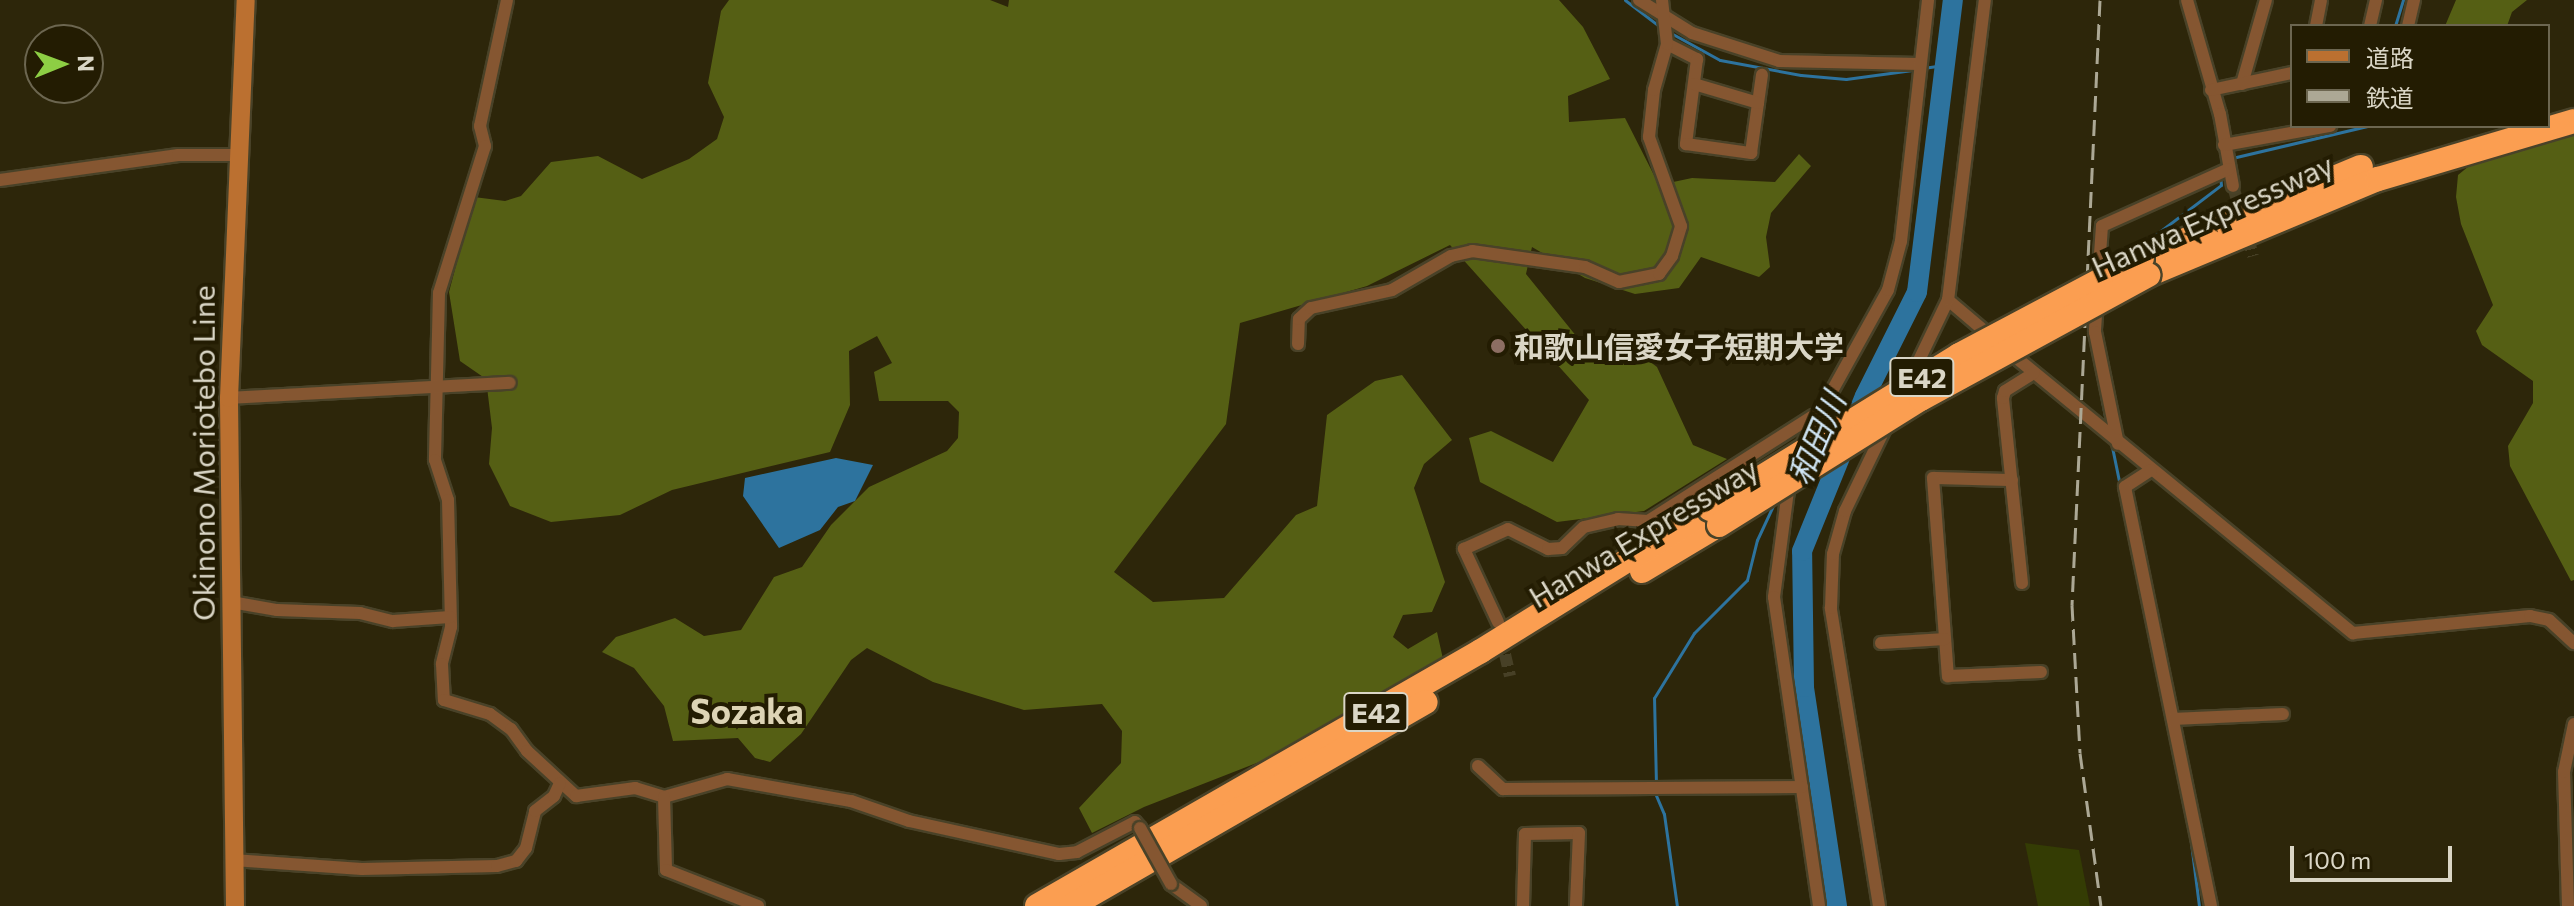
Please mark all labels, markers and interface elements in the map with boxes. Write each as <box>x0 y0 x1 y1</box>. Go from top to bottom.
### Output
north arrow <box>24 24 104 104</box>
legend <box>2290 24 2550 128</box>
text: 道路 <box>2366 43 2414 72</box>
text: N <box>73 55 100 72</box>
text: 鉄道 <box>2366 83 2414 112</box>
street label: Hanwa Expressway <box>2086 146 2338 284</box>
street label: Okinono Moriotebo Line <box>185 285 221 621</box>
place label: 和歌山信愛女子短期大学 <box>1514 328 1844 364</box>
marker: 和歌山信愛女子短期大学 <box>1489 337 1507 355</box>
road number: E42 <box>1888 353 1956 401</box>
water label: 和田川 <box>1780 386 1852 490</box>
street label: Hanwa Expressway <box>1522 449 1764 615</box>
road number: E42 <box>1342 688 1410 736</box>
district label: Sozaka <box>690 691 804 731</box>
scale bar <box>2294 830 2456 880</box>
text: 100 m <box>2304 845 2371 874</box>

